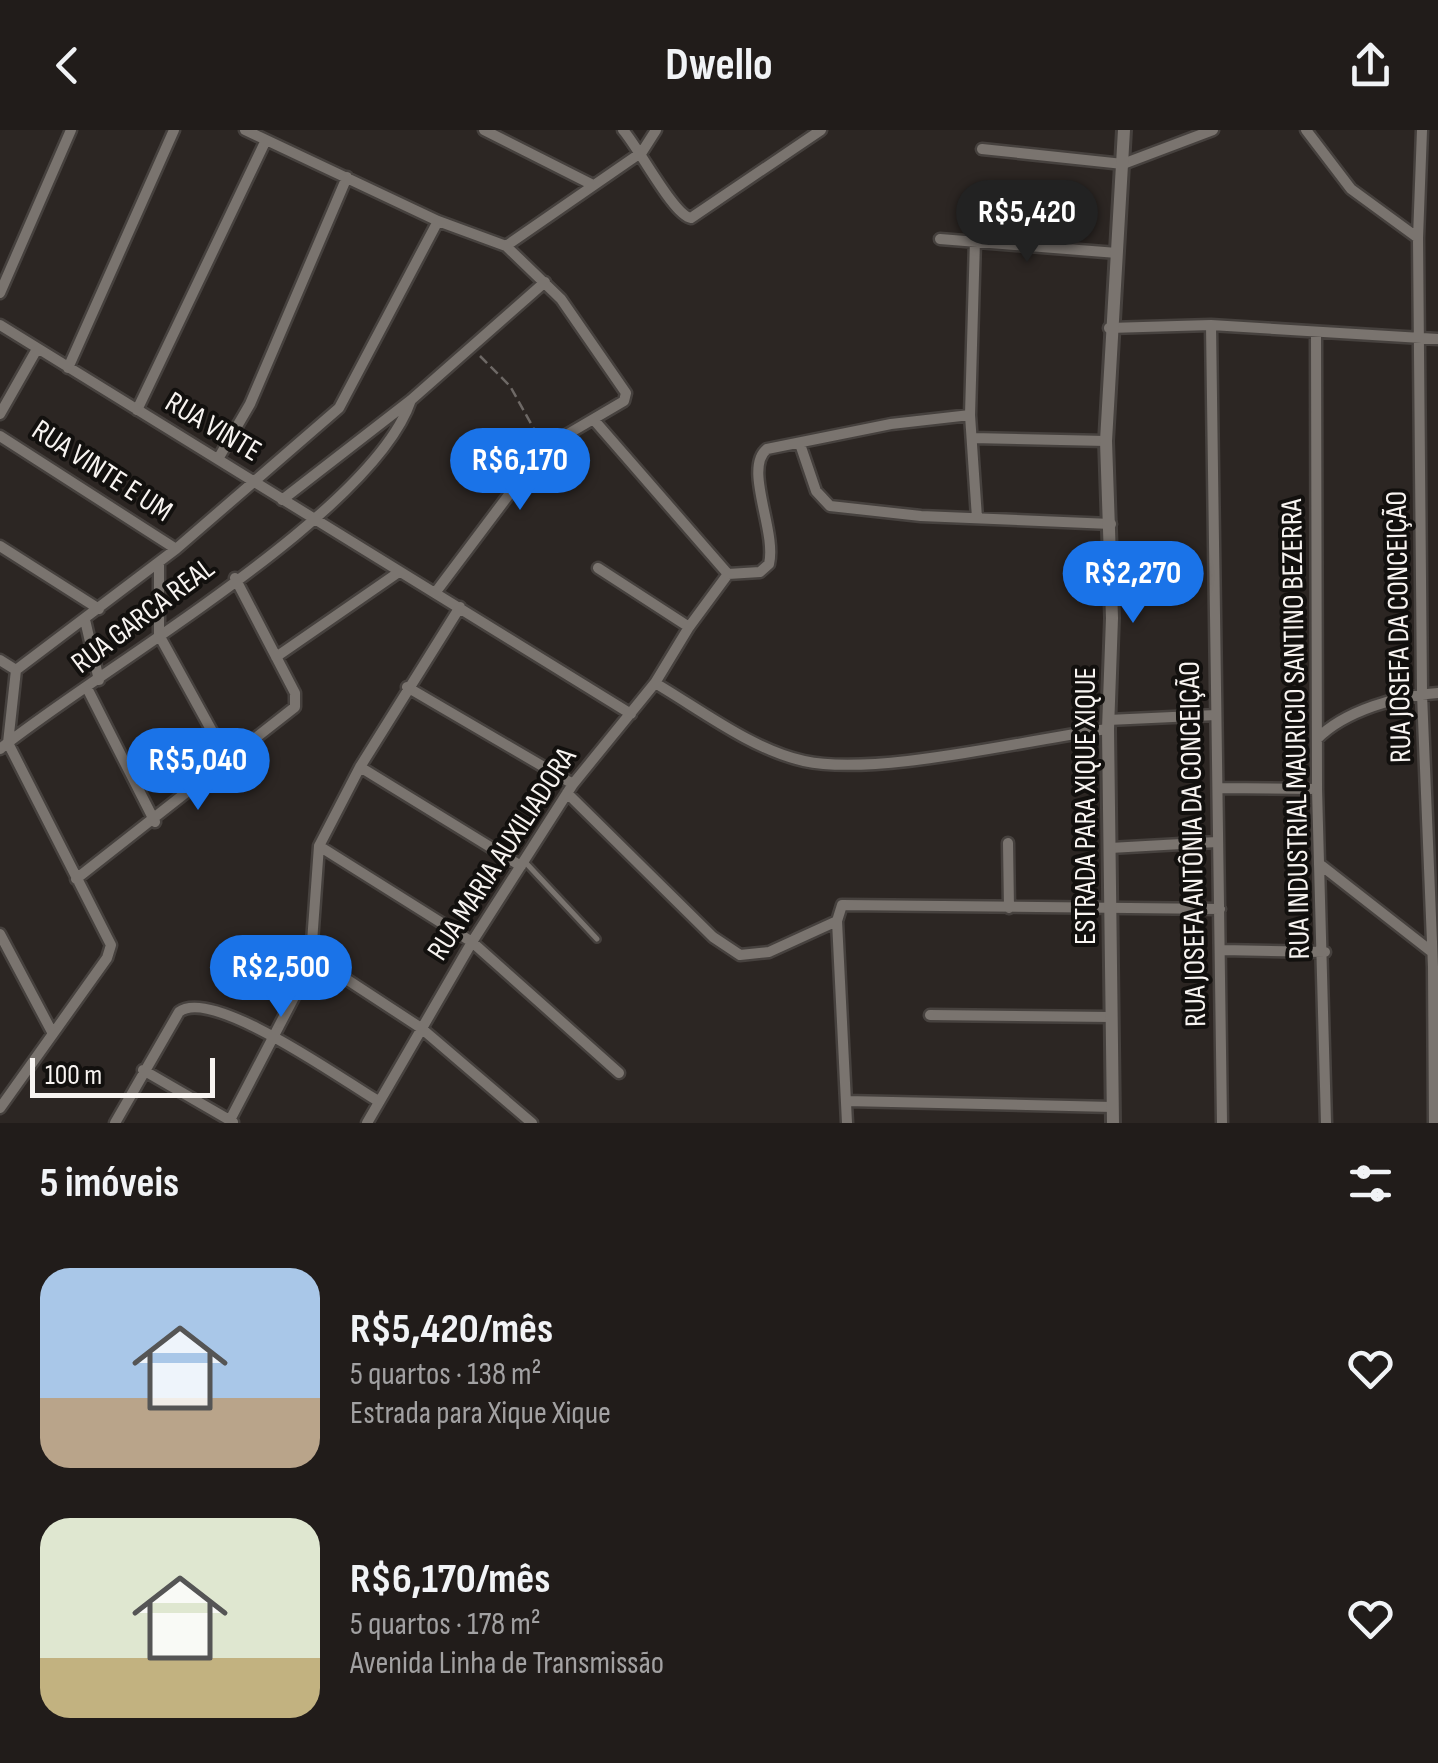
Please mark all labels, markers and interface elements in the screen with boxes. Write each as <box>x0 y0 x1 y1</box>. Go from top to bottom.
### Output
icon: back <box>40 38 95 93</box>
text: Dwello <box>665 38 773 93</box>
icon: share <box>1343 38 1398 93</box>
pin: R$5,420 <box>935 180 1119 265</box>
text: R$5,420 <box>978 193 1076 232</box>
street label: RUA VINTE <box>159 384 267 470</box>
street label: RUA VINTE E UM <box>25 412 179 530</box>
pin: R$6,170 <box>428 428 612 513</box>
text: R$6,170 <box>472 441 568 480</box>
street label: RUA JOSEFA DA CONCEIÇÃO <box>1379 491 1419 763</box>
street label: RUA INDUSTRIAL MAURICIO SANTINO BEZERRA <box>1274 498 1318 960</box>
pin: R$2,270 <box>1041 541 1225 626</box>
street label: RUA GARCA REAL <box>64 551 222 681</box>
text: R$2,270 <box>1085 554 1181 593</box>
street label: RUA JOSEFA ANTÔNIA DA CONCEIÇÃO <box>1172 661 1214 1027</box>
street label: ESTRADA PARA XIQUE XIQUE <box>1068 667 1104 945</box>
pin: R$5,040 <box>106 728 290 813</box>
text: R$5,040 <box>149 741 247 780</box>
street label: RUA MARIA AUXILIADORA <box>420 741 584 967</box>
pin: R$2,500 <box>189 935 373 1020</box>
text: R$2,500 <box>232 948 330 987</box>
scale bar <box>30 1053 215 1098</box>
text: 100 m <box>45 1059 102 1092</box>
icon: filters <box>1343 1156 1398 1211</box>
text: 5 imóveis <box>40 1158 179 1209</box>
text: R$5,420/mês <box>350 1304 553 1355</box>
icon: home <box>120 1308 240 1428</box>
icon: heart <box>1343 1341 1398 1396</box>
text: 5 quartos · 138 m² <box>350 1355 542 1394</box>
text: Estrada para Xique Xique <box>350 1394 611 1433</box>
text: R$6,170/mês <box>350 1554 550 1605</box>
icon: home <box>120 1558 240 1678</box>
icon: heart <box>1343 1591 1398 1646</box>
text: 5 quartos · 178 m² <box>350 1605 541 1644</box>
text: Avenida Linha de Transmissão <box>350 1644 664 1683</box>

